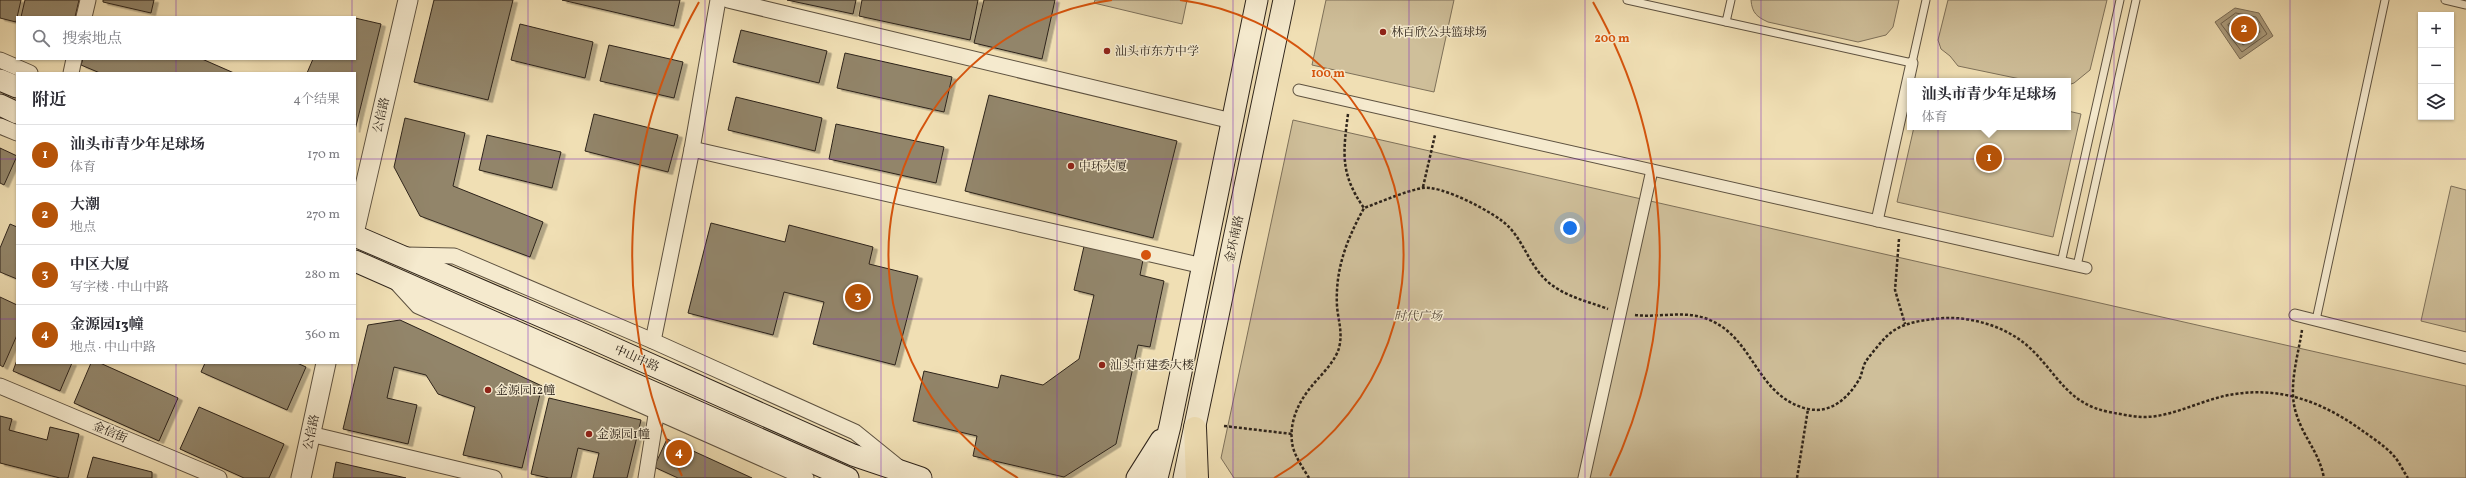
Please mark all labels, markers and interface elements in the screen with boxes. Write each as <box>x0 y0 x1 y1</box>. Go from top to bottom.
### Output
map controls <box>2418 12 2454 120</box>
button: + <box>2418 12 2454 48</box>
pin: 2 <box>2231 14 2257 44</box>
search box <box>16 16 356 60</box>
place label: 林百欣公共篮球场 <box>1391 25 1487 41</box>
icon: search <box>30 27 52 49</box>
marker: 林百欣公共篮球场 <box>1378 27 1388 37</box>
text: 搜索地点 <box>62 29 122 50</box>
text: 200 m <box>1594 31 1630 47</box>
place label: 汕头市东方中学 <box>1115 44 1199 60</box>
marker: 汕头市东方中学 <box>1102 46 1112 56</box>
button: − <box>2418 48 2454 84</box>
text: 100 m <box>1311 66 1345 82</box>
popup <box>1907 78 2071 130</box>
button: layers <box>2418 84 2454 120</box>
text: 汕头市青少年足球场 <box>1921 85 2057 106</box>
text: 附近 <box>32 89 66 112</box>
text: 4个结果 <box>293 91 340 109</box>
street label: 公信路 <box>370 96 394 135</box>
text: 体育 <box>1921 109 1948 127</box>
text: 汕头市青少年足球场 <box>70 135 205 156</box>
pin: 1 <box>1976 143 2002 173</box>
text: 1 <box>42 146 48 164</box>
text: 170 m <box>307 146 340 164</box>
text: 体育 <box>70 159 96 177</box>
place label: 中环大厦 <box>1079 159 1127 175</box>
marker: 中环大厦 <box>1066 161 1076 171</box>
text: 大潮 <box>70 195 100 216</box>
text: 2 <box>42 206 48 224</box>
text: 270 m <box>306 206 340 224</box>
street label: 金环南路 <box>1222 214 1248 264</box>
your location <box>1560 218 1580 238</box>
text: 地点 <box>70 219 96 237</box>
centre of rings <box>1139 248 1153 262</box>
text: 中区大厦 <box>70 255 130 276</box>
text: 3 <box>42 266 48 284</box>
text: 280 m <box>304 266 340 284</box>
text: 写字楼 · 中山中路 <box>70 279 169 297</box>
pin: 3 <box>845 282 871 312</box>
park label: 时代广场 <box>1394 309 1443 325</box>
text: 金源园13幢 <box>70 315 144 336</box>
text: 4 <box>41 326 49 344</box>
text: 360 m <box>305 326 340 344</box>
text: 地点 · 中山中路 <box>70 339 156 357</box>
street label: 中山中路 <box>611 342 662 376</box>
place label: 汕头市建委大楼 <box>1110 358 1194 374</box>
marker: 汕头市建委大楼 <box>1097 360 1107 370</box>
place label: 金源园12幢 <box>496 383 555 399</box>
marker: 金源园12幢 <box>483 385 493 395</box>
street label: 公信路 <box>300 413 324 451</box>
street label: 金信街 <box>90 419 130 448</box>
place label: 金源园1幢 <box>597 427 650 443</box>
marker: 金源园1幢 <box>584 429 594 439</box>
pin: 4 <box>666 438 692 468</box>

